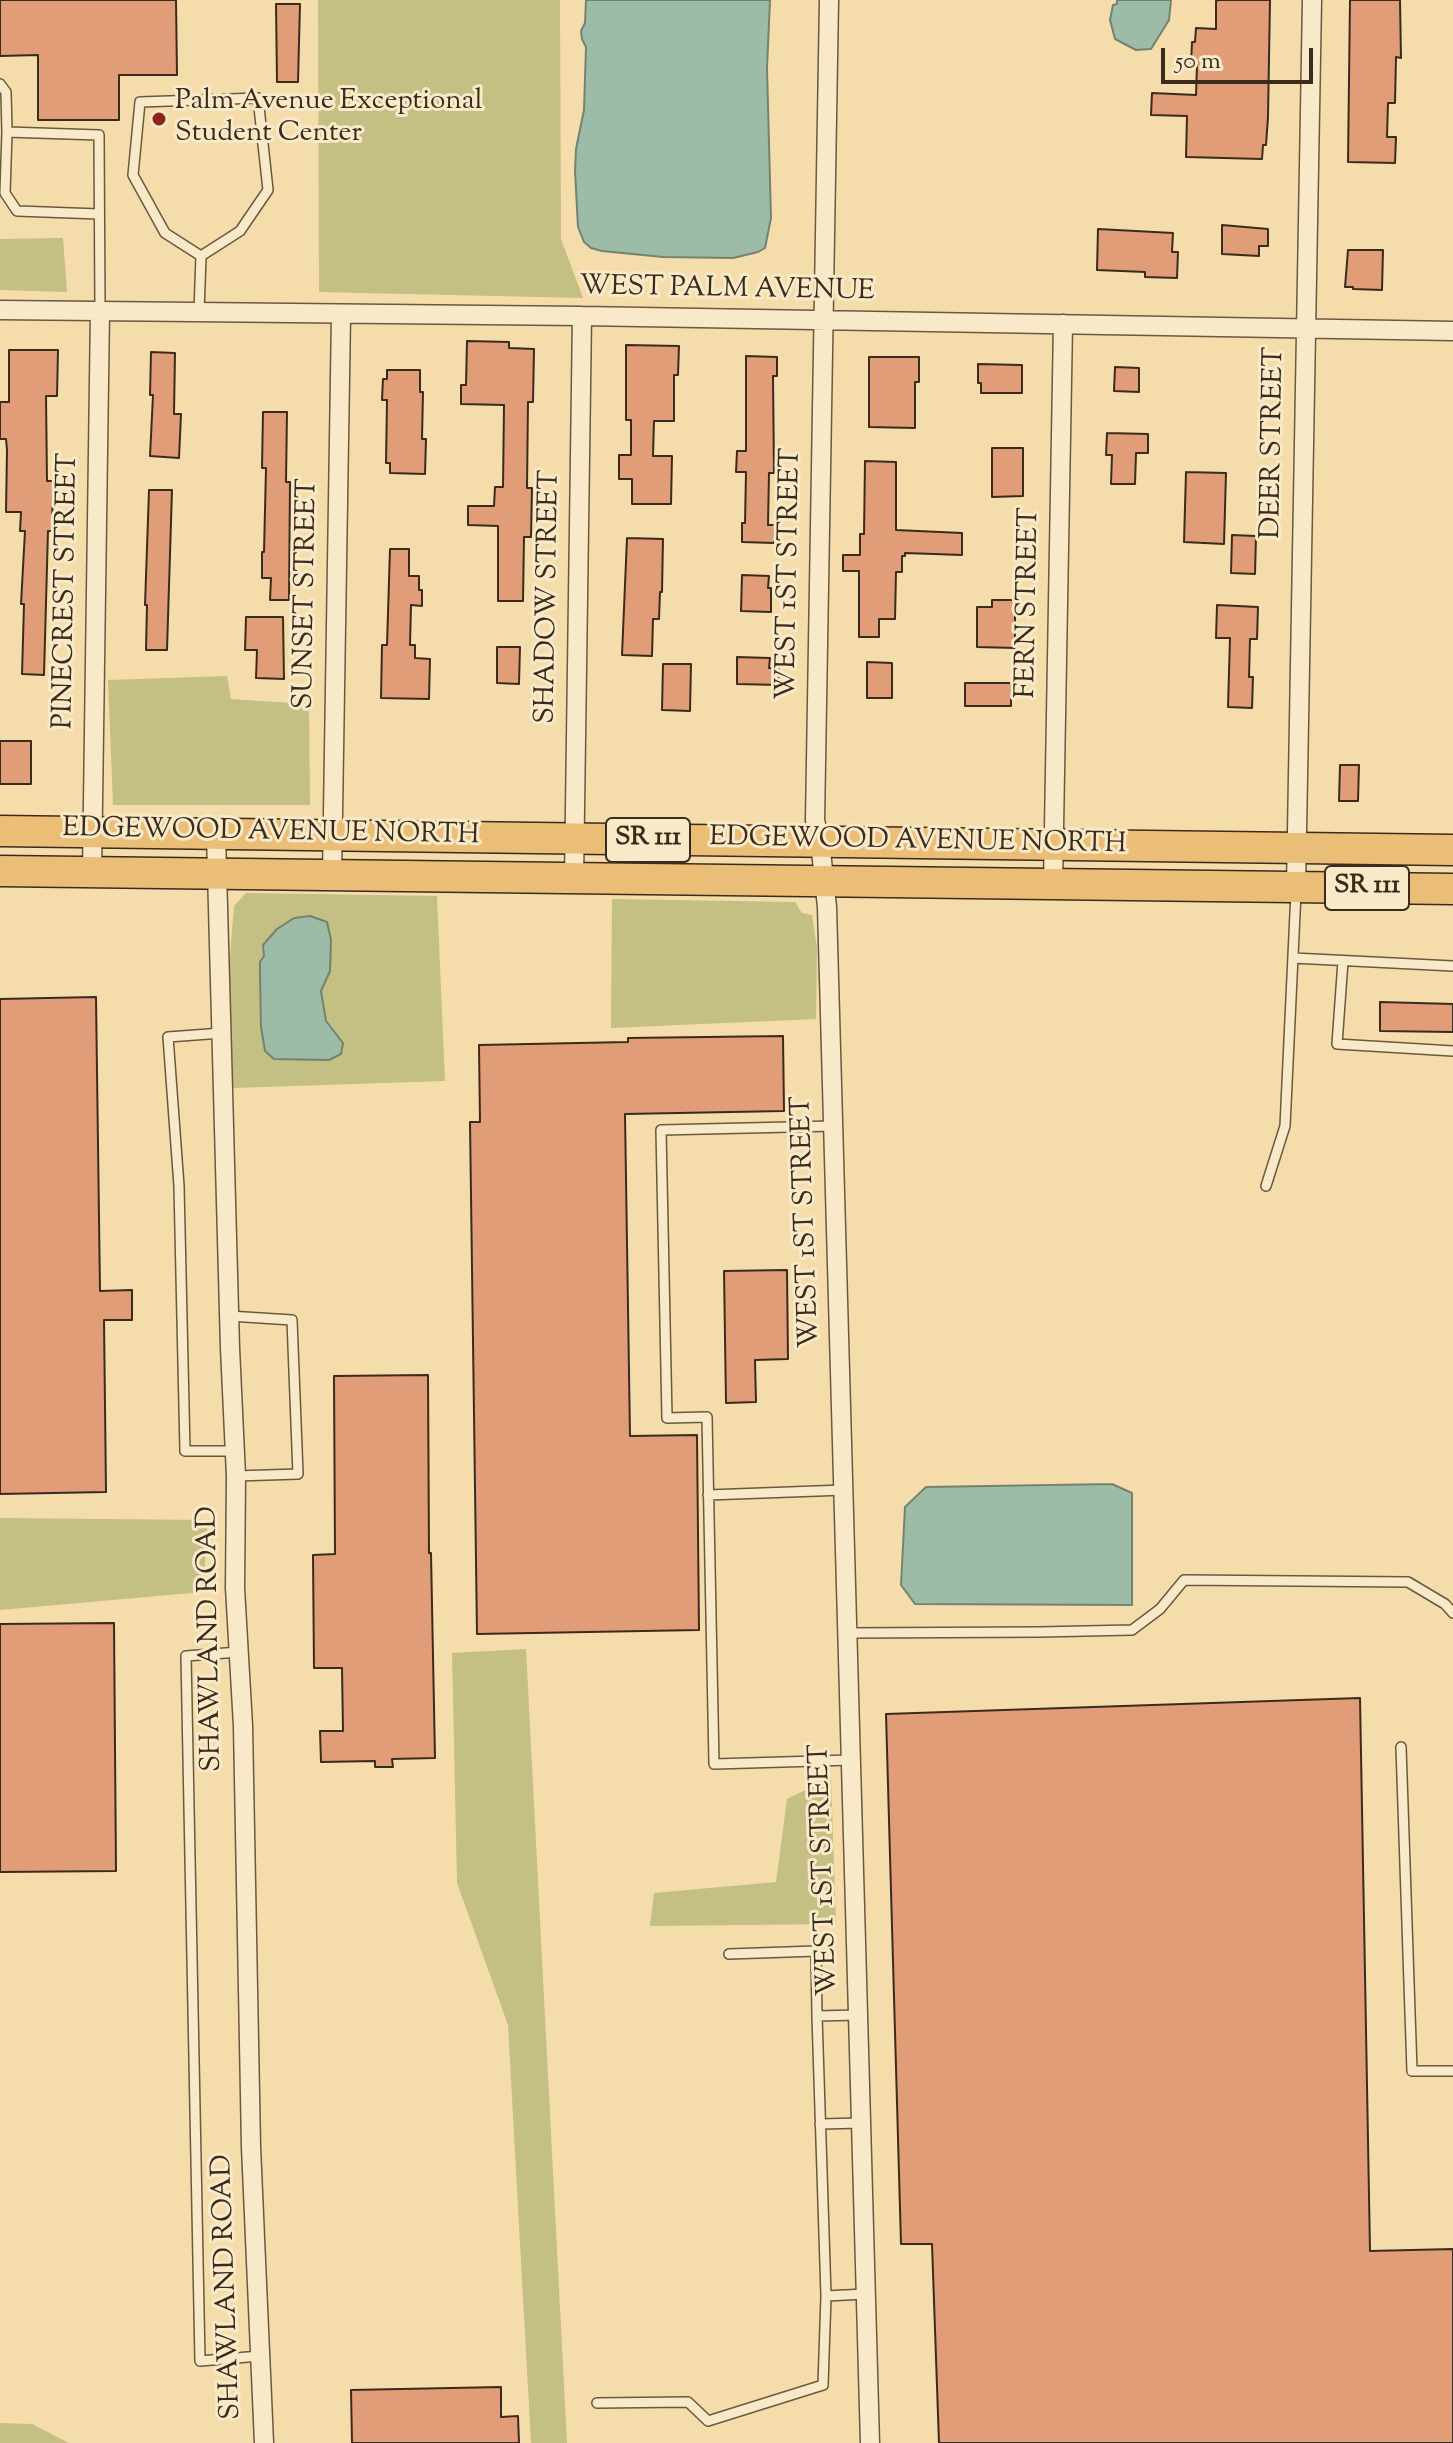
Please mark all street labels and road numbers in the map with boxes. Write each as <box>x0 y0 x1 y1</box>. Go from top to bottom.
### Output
street label: WEST PALM AVENUE <box>579 272 875 310</box>
street label: DEER STREET <box>1257 347 1293 539</box>
street label: WEST 1ST STREET <box>772 448 810 700</box>
street label: PINECREST STREET <box>49 453 87 729</box>
street label: SHADOW STREET <box>531 470 569 724</box>
street label: SUNSET STREET <box>289 478 327 710</box>
street label: FERN STREET <box>1012 507 1048 699</box>
street label: EDGEWOOD AVENUE NORTH <box>62 814 480 854</box>
road number: SR 111 <box>606 818 690 862</box>
street label: EDGEWOOD AVENUE NORTH <box>709 823 1127 863</box>
road number: SR 111 <box>1325 866 1409 910</box>
street label: WEST 1ST STREET <box>787 1095 829 1349</box>
street label: SHAWLAND ROAD <box>193 1506 231 1772</box>
street label: WEST 1ST STREET <box>805 1743 847 1997</box>
street label: SHAWLAND ROAD <box>208 2154 250 2420</box>

